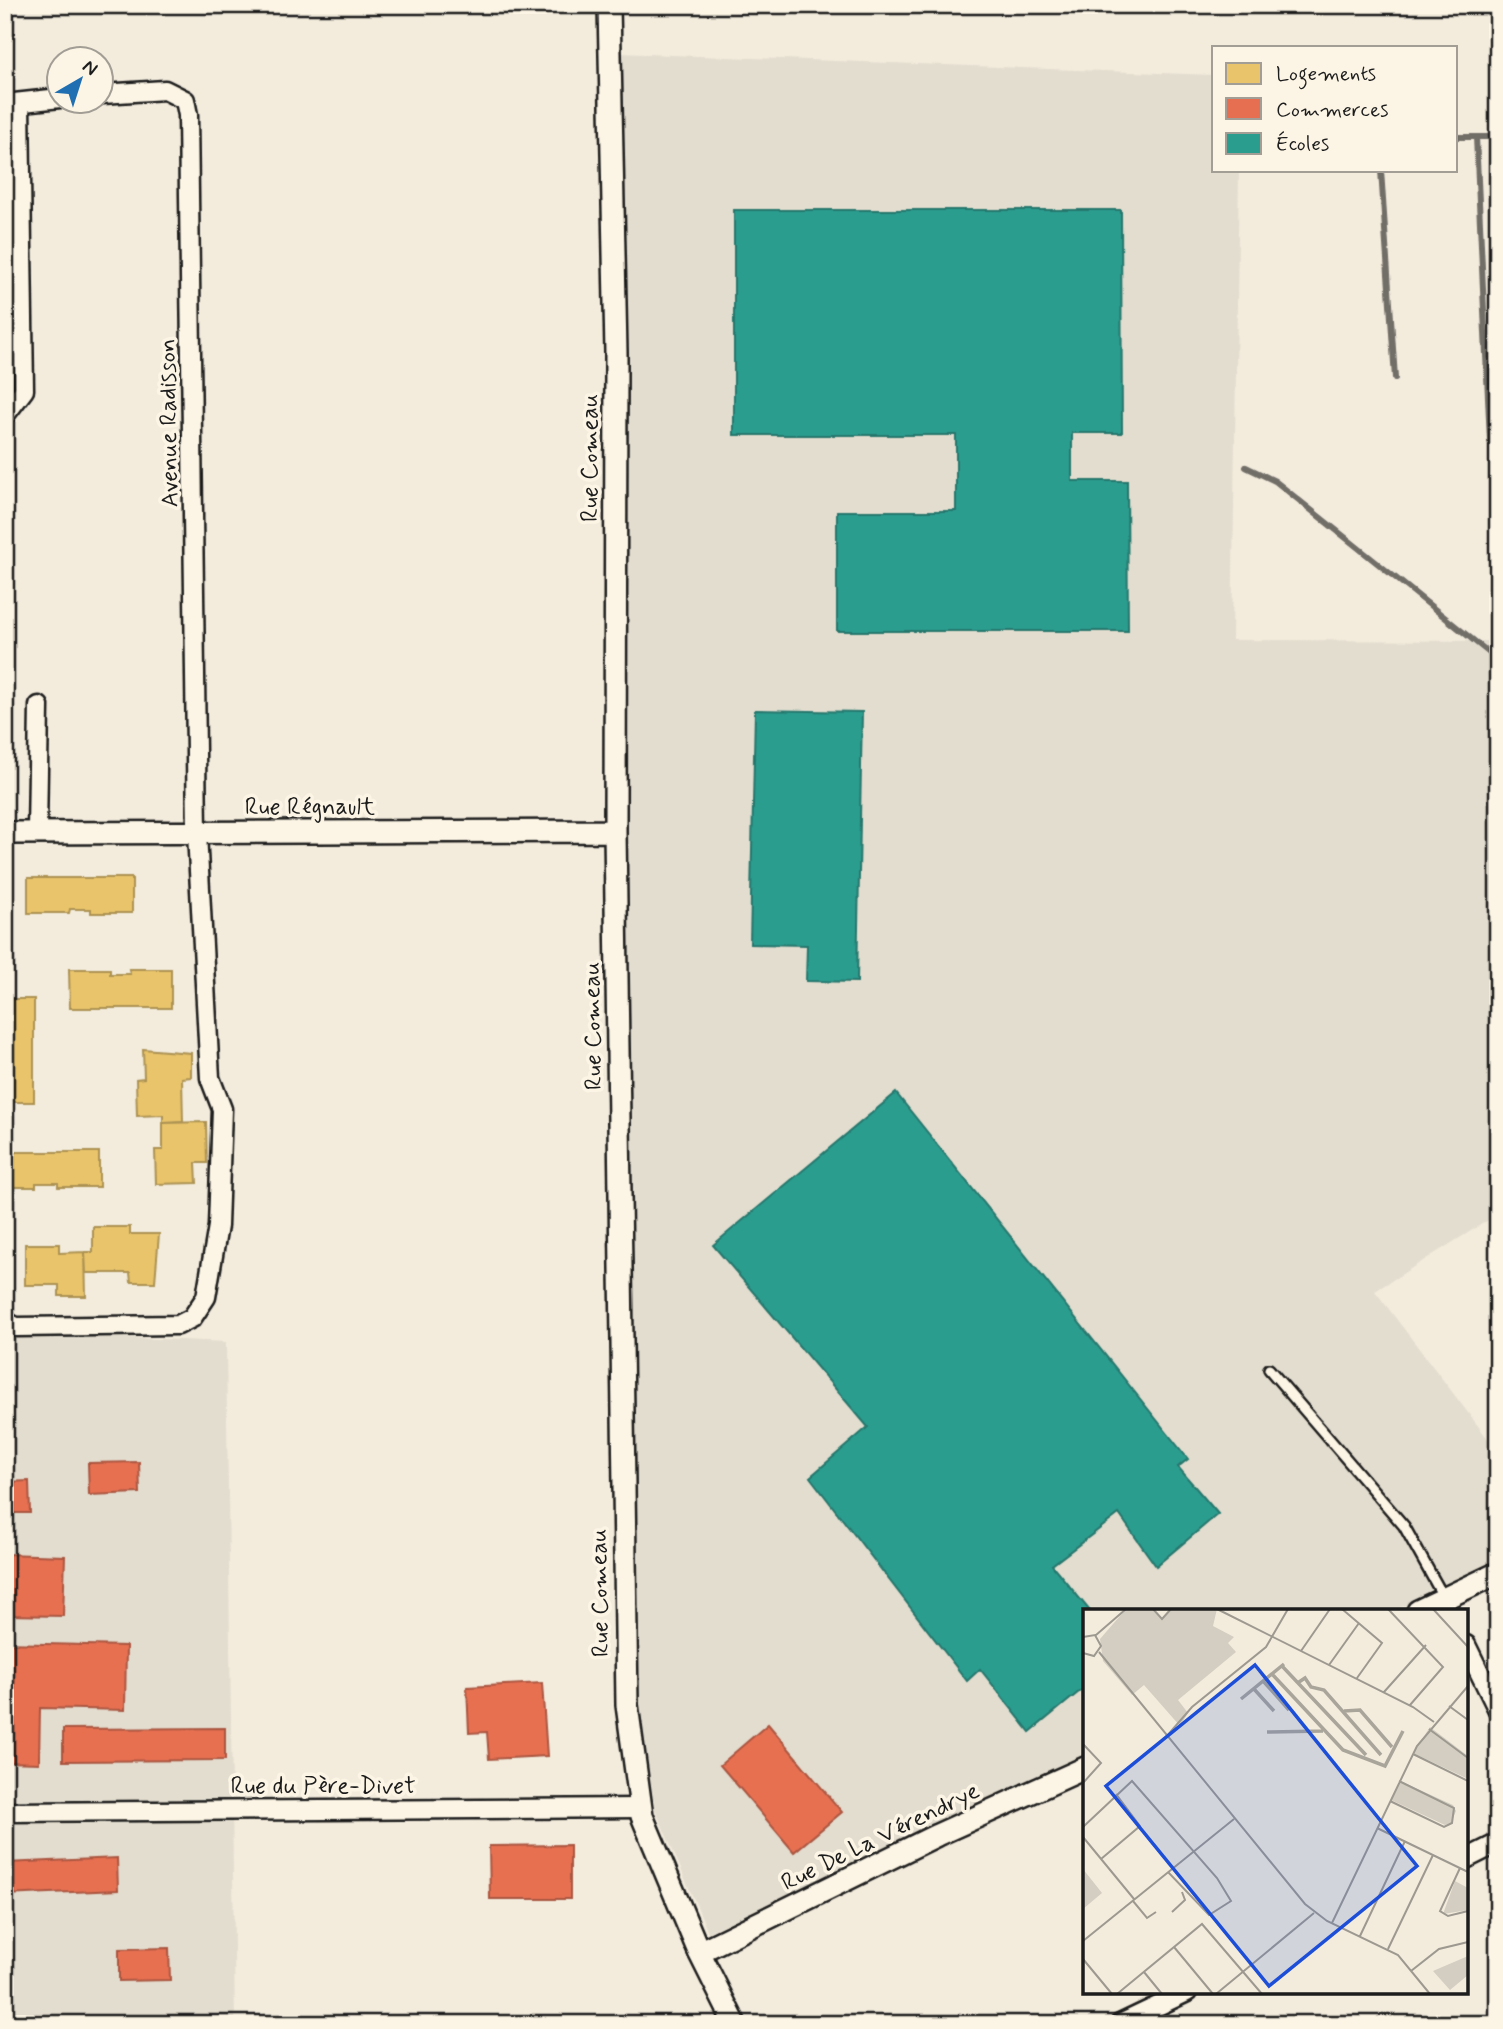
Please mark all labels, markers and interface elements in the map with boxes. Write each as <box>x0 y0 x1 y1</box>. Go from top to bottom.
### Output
north arrow <box>46 46 116 116</box>
legend <box>1212 46 1458 172</box>
text: N <box>77 54 103 82</box>
text: Logements <box>1276 60 1376 90</box>
text: Commerces <box>1276 96 1388 124</box>
text: Écoles <box>1276 130 1329 158</box>
street label: Avenue Radisson <box>153 338 186 508</box>
street label: Rue Comeau <box>575 394 606 522</box>
street label: Rue Régnault <box>245 792 375 823</box>
street label: Rue Comeau <box>577 962 610 1090</box>
street label: Rue Comeau <box>584 1529 617 1657</box>
inset map <box>1083 1609 1468 1994</box>
street label: Rue du Père-Divet <box>231 1771 416 1802</box>
street label: Rue De La Vérendrye <box>776 1776 985 1899</box>

